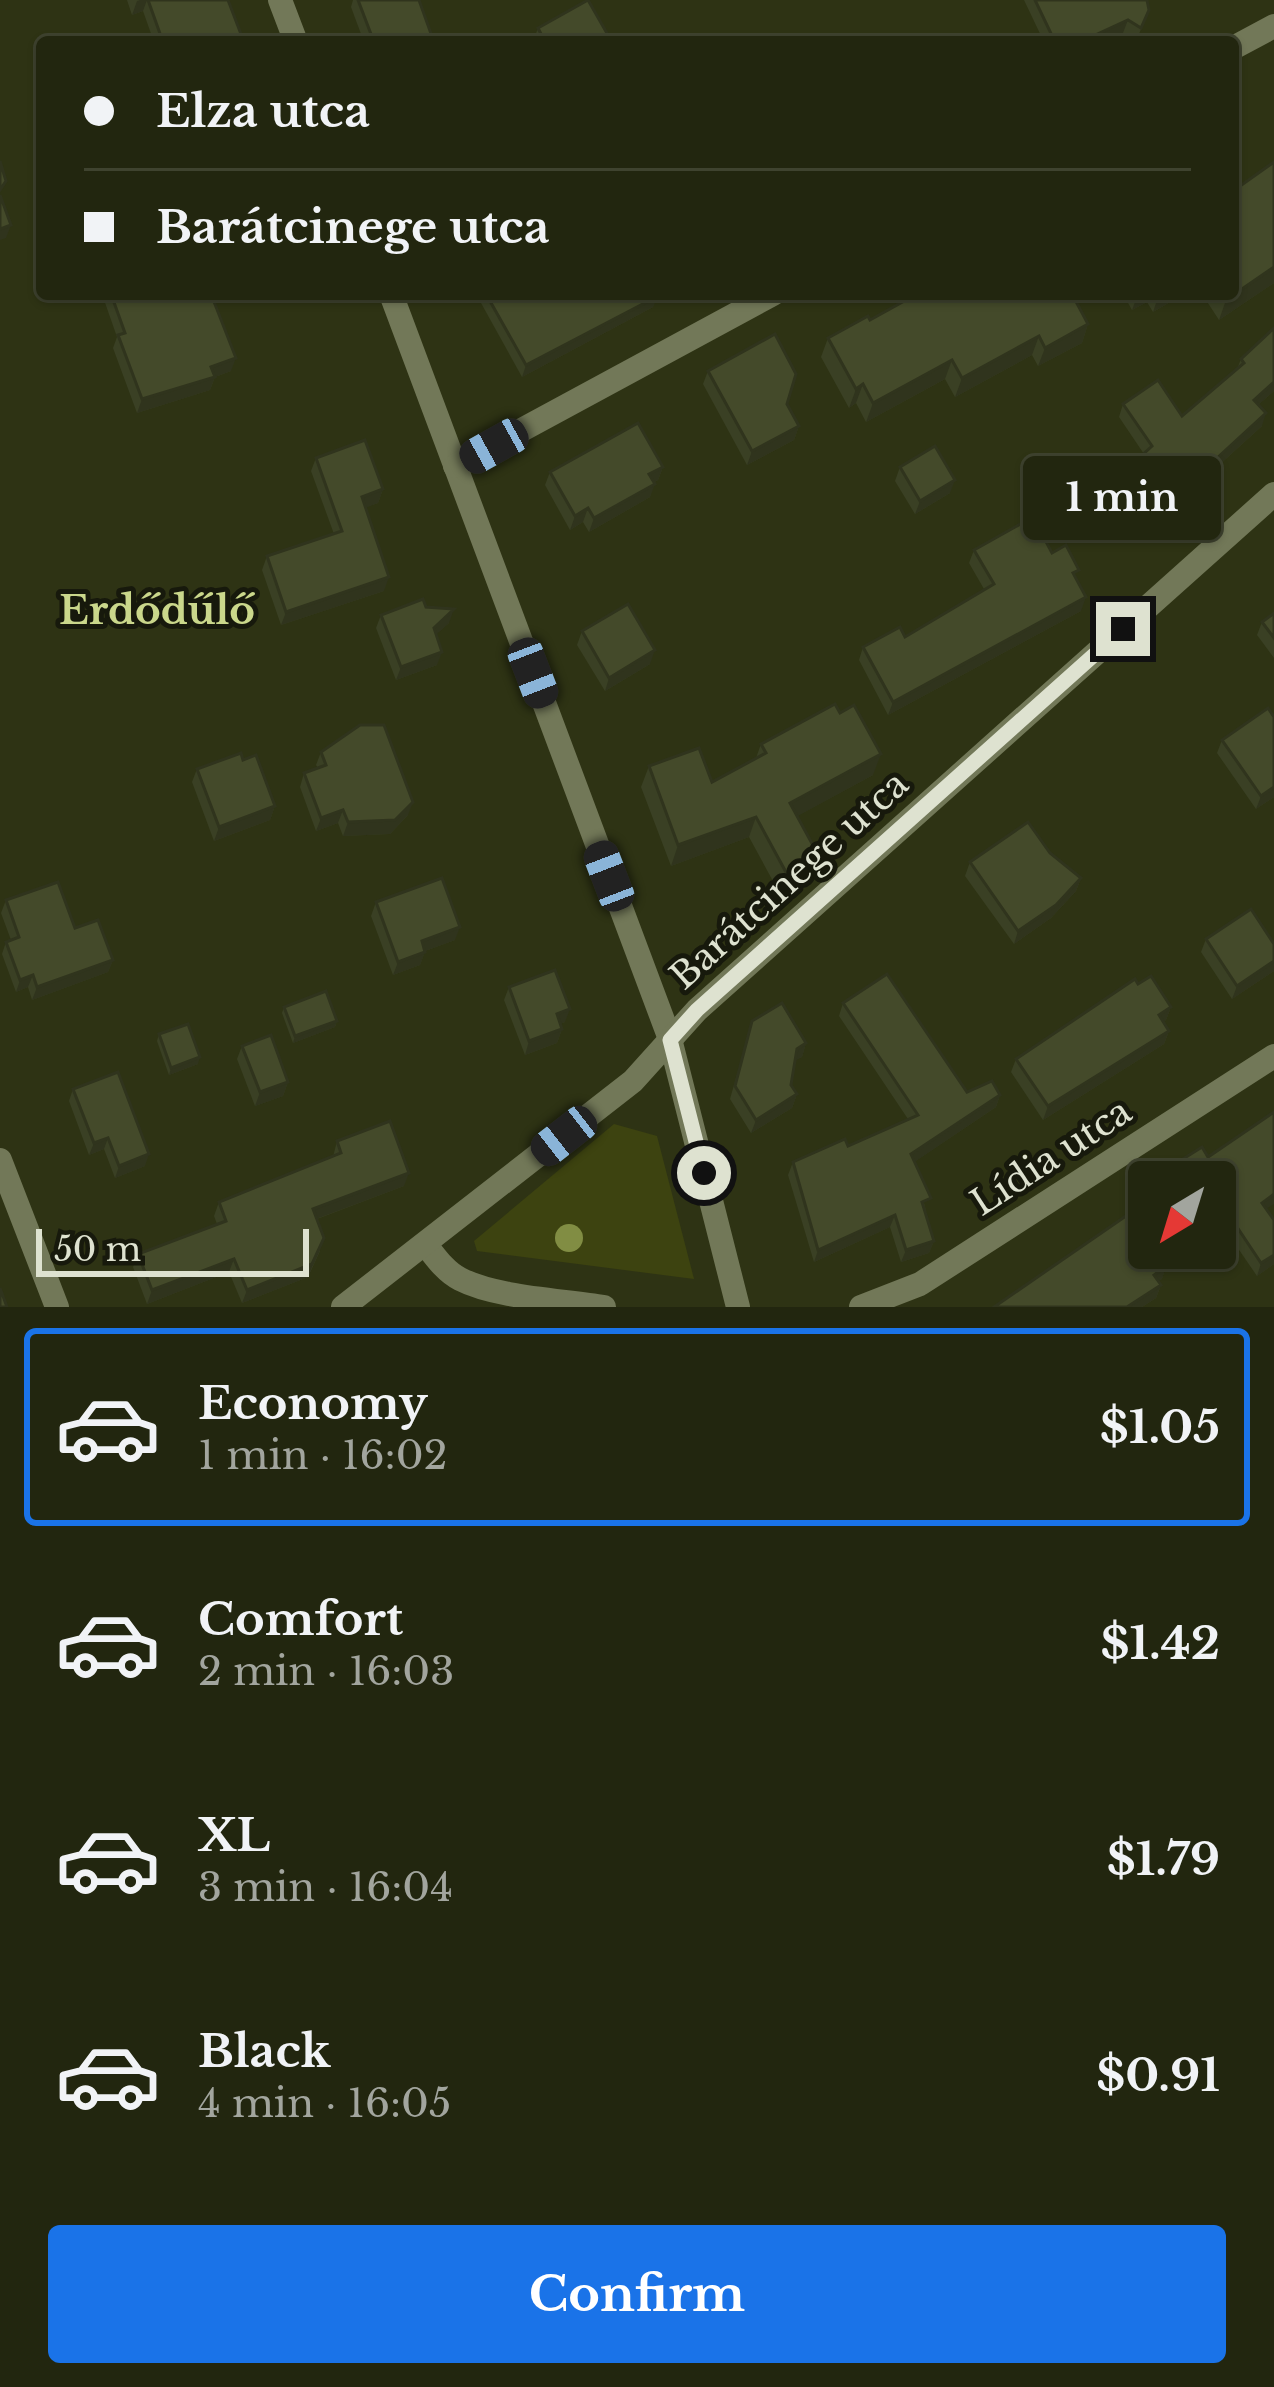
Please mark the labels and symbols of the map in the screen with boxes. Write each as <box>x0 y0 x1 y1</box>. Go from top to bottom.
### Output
car <box>454 413 534 479</box>
callout: 1 min <box>1024 455 1222 539</box>
district label: Erdődűlő <box>59 586 255 635</box>
route end <box>1096 602 1150 656</box>
car <box>503 633 563 713</box>
street label: Barátcinege utca <box>661 761 917 999</box>
car <box>579 836 639 916</box>
street label: Lídia utca <box>962 1089 1140 1225</box>
car <box>525 1100 603 1172</box>
route start <box>677 1146 731 1200</box>
north arrow <box>1128 1161 1236 1269</box>
scale bar <box>36 1223 309 1276</box>

